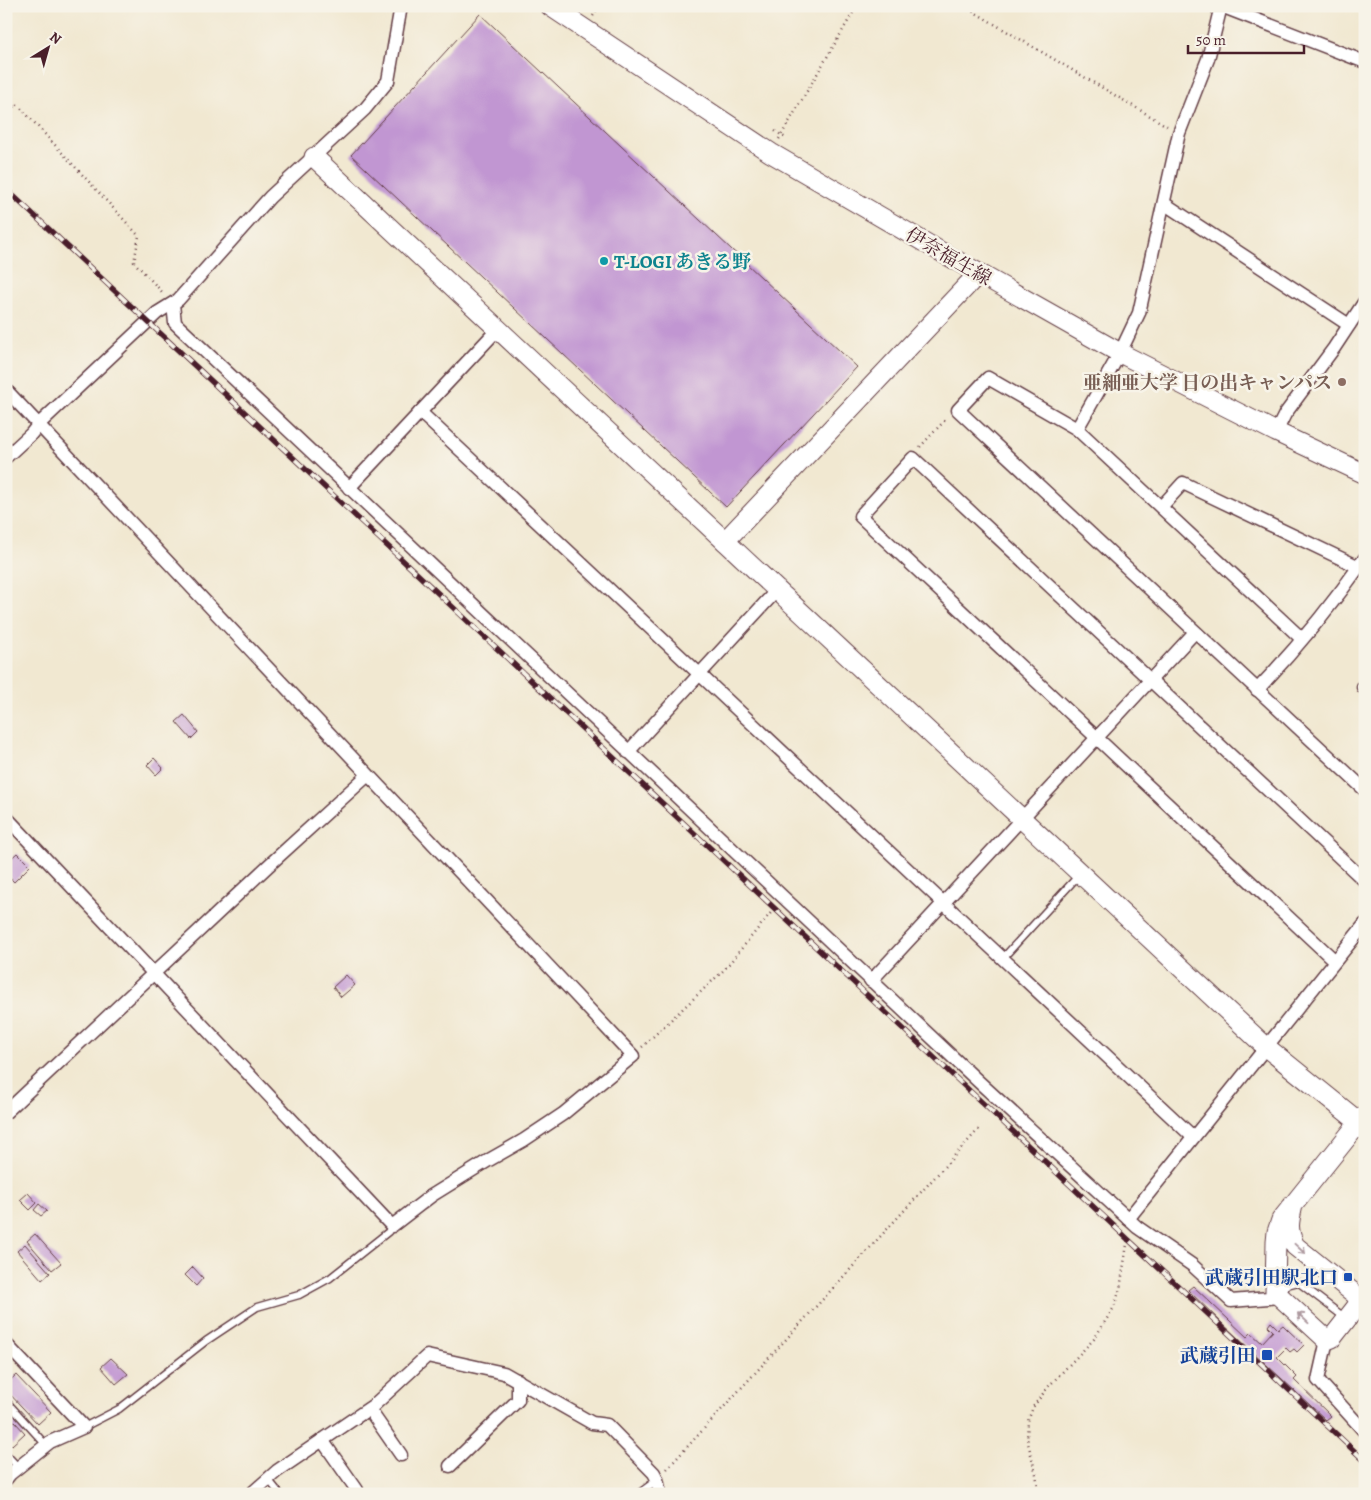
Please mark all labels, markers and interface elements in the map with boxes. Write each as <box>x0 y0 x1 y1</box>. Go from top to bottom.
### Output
north arrow <box>22 22 72 72</box>
scale bar <box>1188 22 1305 54</box>
text: N <box>46 27 65 49</box>
text: 50 m <box>1196 30 1226 50</box>
street label: 伊奈福生線 <box>901 222 996 292</box>
place label: T-LOGI あきる野 <box>614 249 751 275</box>
marker: T-LOGI あきる野 <box>598 255 610 267</box>
place label: 亜細亜大学 日の出キャンパス <box>1083 370 1332 396</box>
marker: 亜細亜大学 日の出キャンパス <box>1336 376 1348 388</box>
one-way arrow <box>1294 1243 1306 1255</box>
place label: 武蔵引田駅北口 <box>1205 1265 1338 1291</box>
marker: 武蔵引田駅北口 <box>1342 1271 1354 1283</box>
one-way arrow <box>1297 1312 1309 1324</box>
place label: 武蔵引田 <box>1180 1343 1256 1369</box>
marker: 武蔵引田 <box>1260 1348 1274 1362</box>

